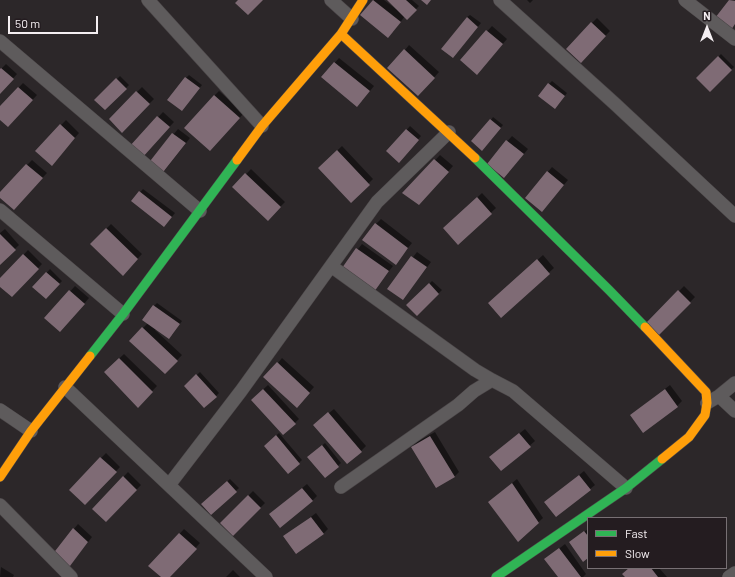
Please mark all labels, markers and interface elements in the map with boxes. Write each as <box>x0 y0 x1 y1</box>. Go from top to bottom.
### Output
scale bar <box>10 8 100 34</box>
north arrow <box>687 8 727 48</box>
text: N <box>703 9 711 22</box>
text: 50 m <box>15 16 40 30</box>
legend <box>587 517 727 569</box>
text: Fast <box>625 526 648 540</box>
text: Slow <box>625 546 650 560</box>

